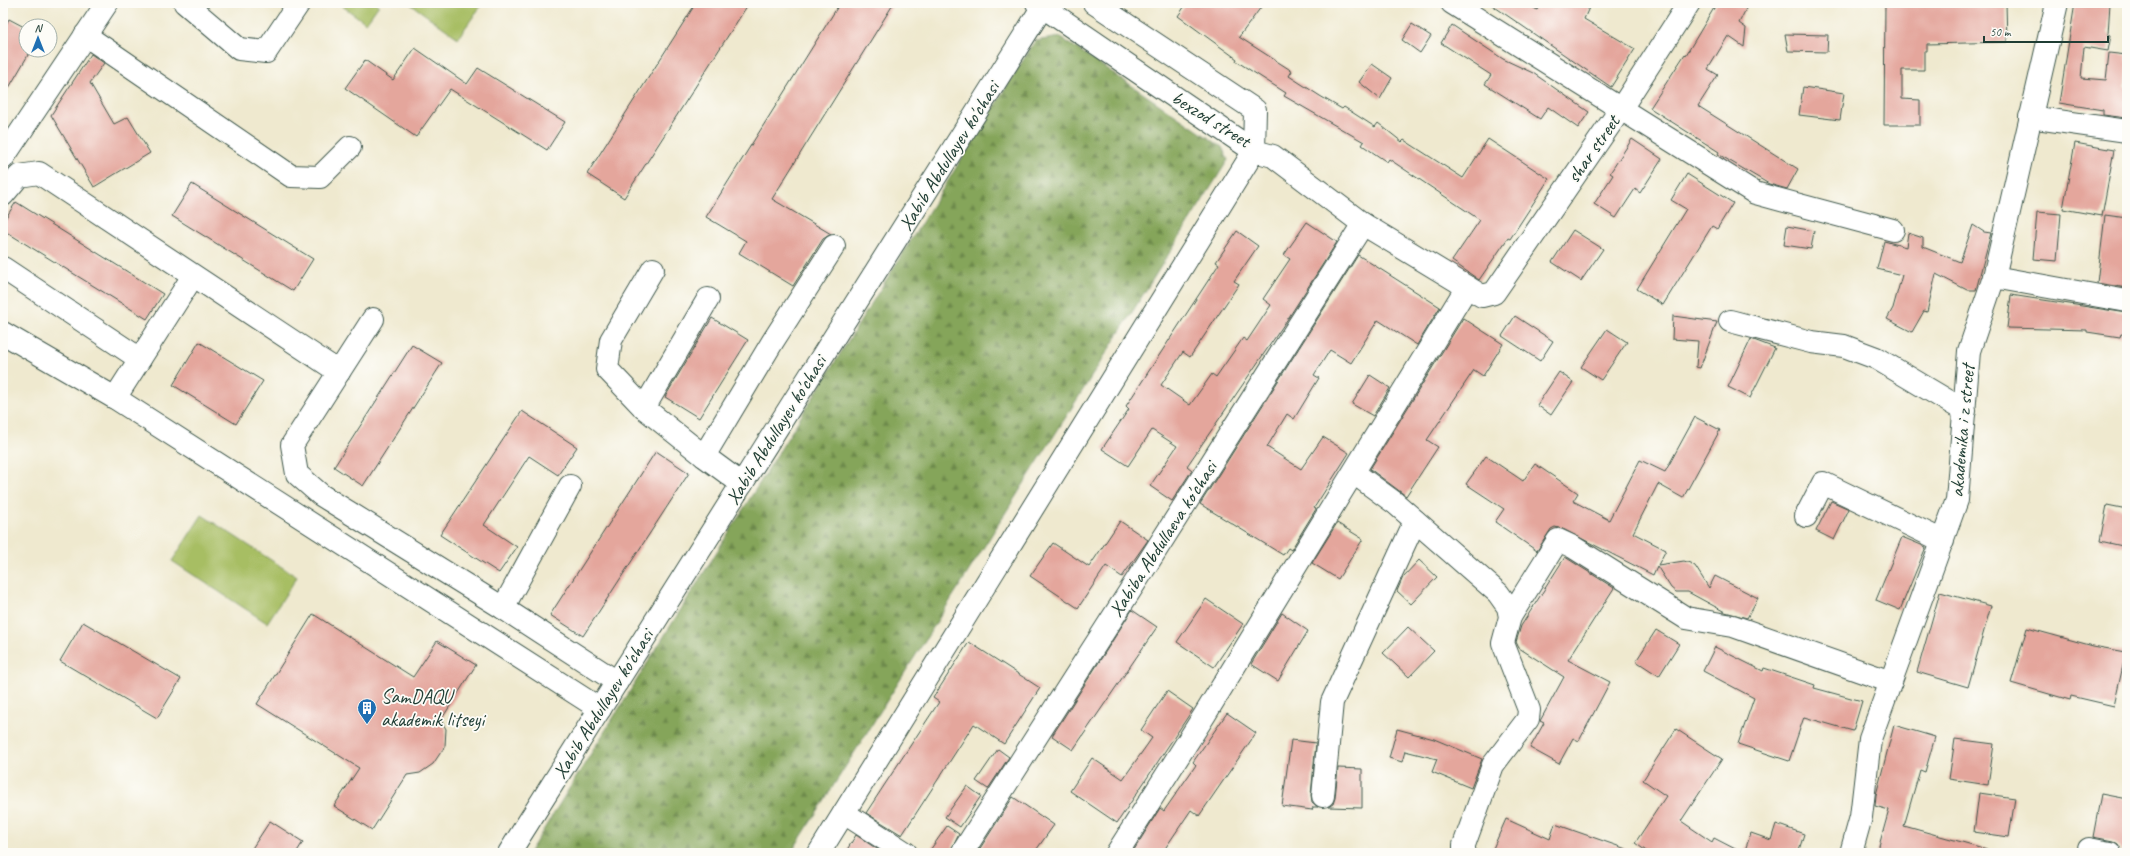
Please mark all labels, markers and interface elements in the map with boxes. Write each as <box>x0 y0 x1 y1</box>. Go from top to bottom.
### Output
north arrow <box>18 18 58 58</box>
scale bar <box>1984 18 2108 44</box>
text: N <box>35 21 44 35</box>
text: 50 m <box>1990 24 2012 40</box>
street label: Xabib Abdullayev ko'chasi <box>893 75 1006 235</box>
street label: bexzod street <box>1167 85 1257 154</box>
street label: shar street <box>1561 108 1627 188</box>
street label: Xabib Abdullayev ko'chasi <box>720 349 833 509</box>
street label: akademika i z street <box>1944 360 1981 499</box>
street label: Xabiba Abdullaeva ko'chasi <box>1103 455 1224 622</box>
street label: Xabib Abdullayev ko'chasi <box>547 623 660 783</box>
place label: SamDAQU akademik litseyi <box>381 684 486 732</box>
building icon: SamDAQU akademik litseyi <box>356 697 378 725</box>

